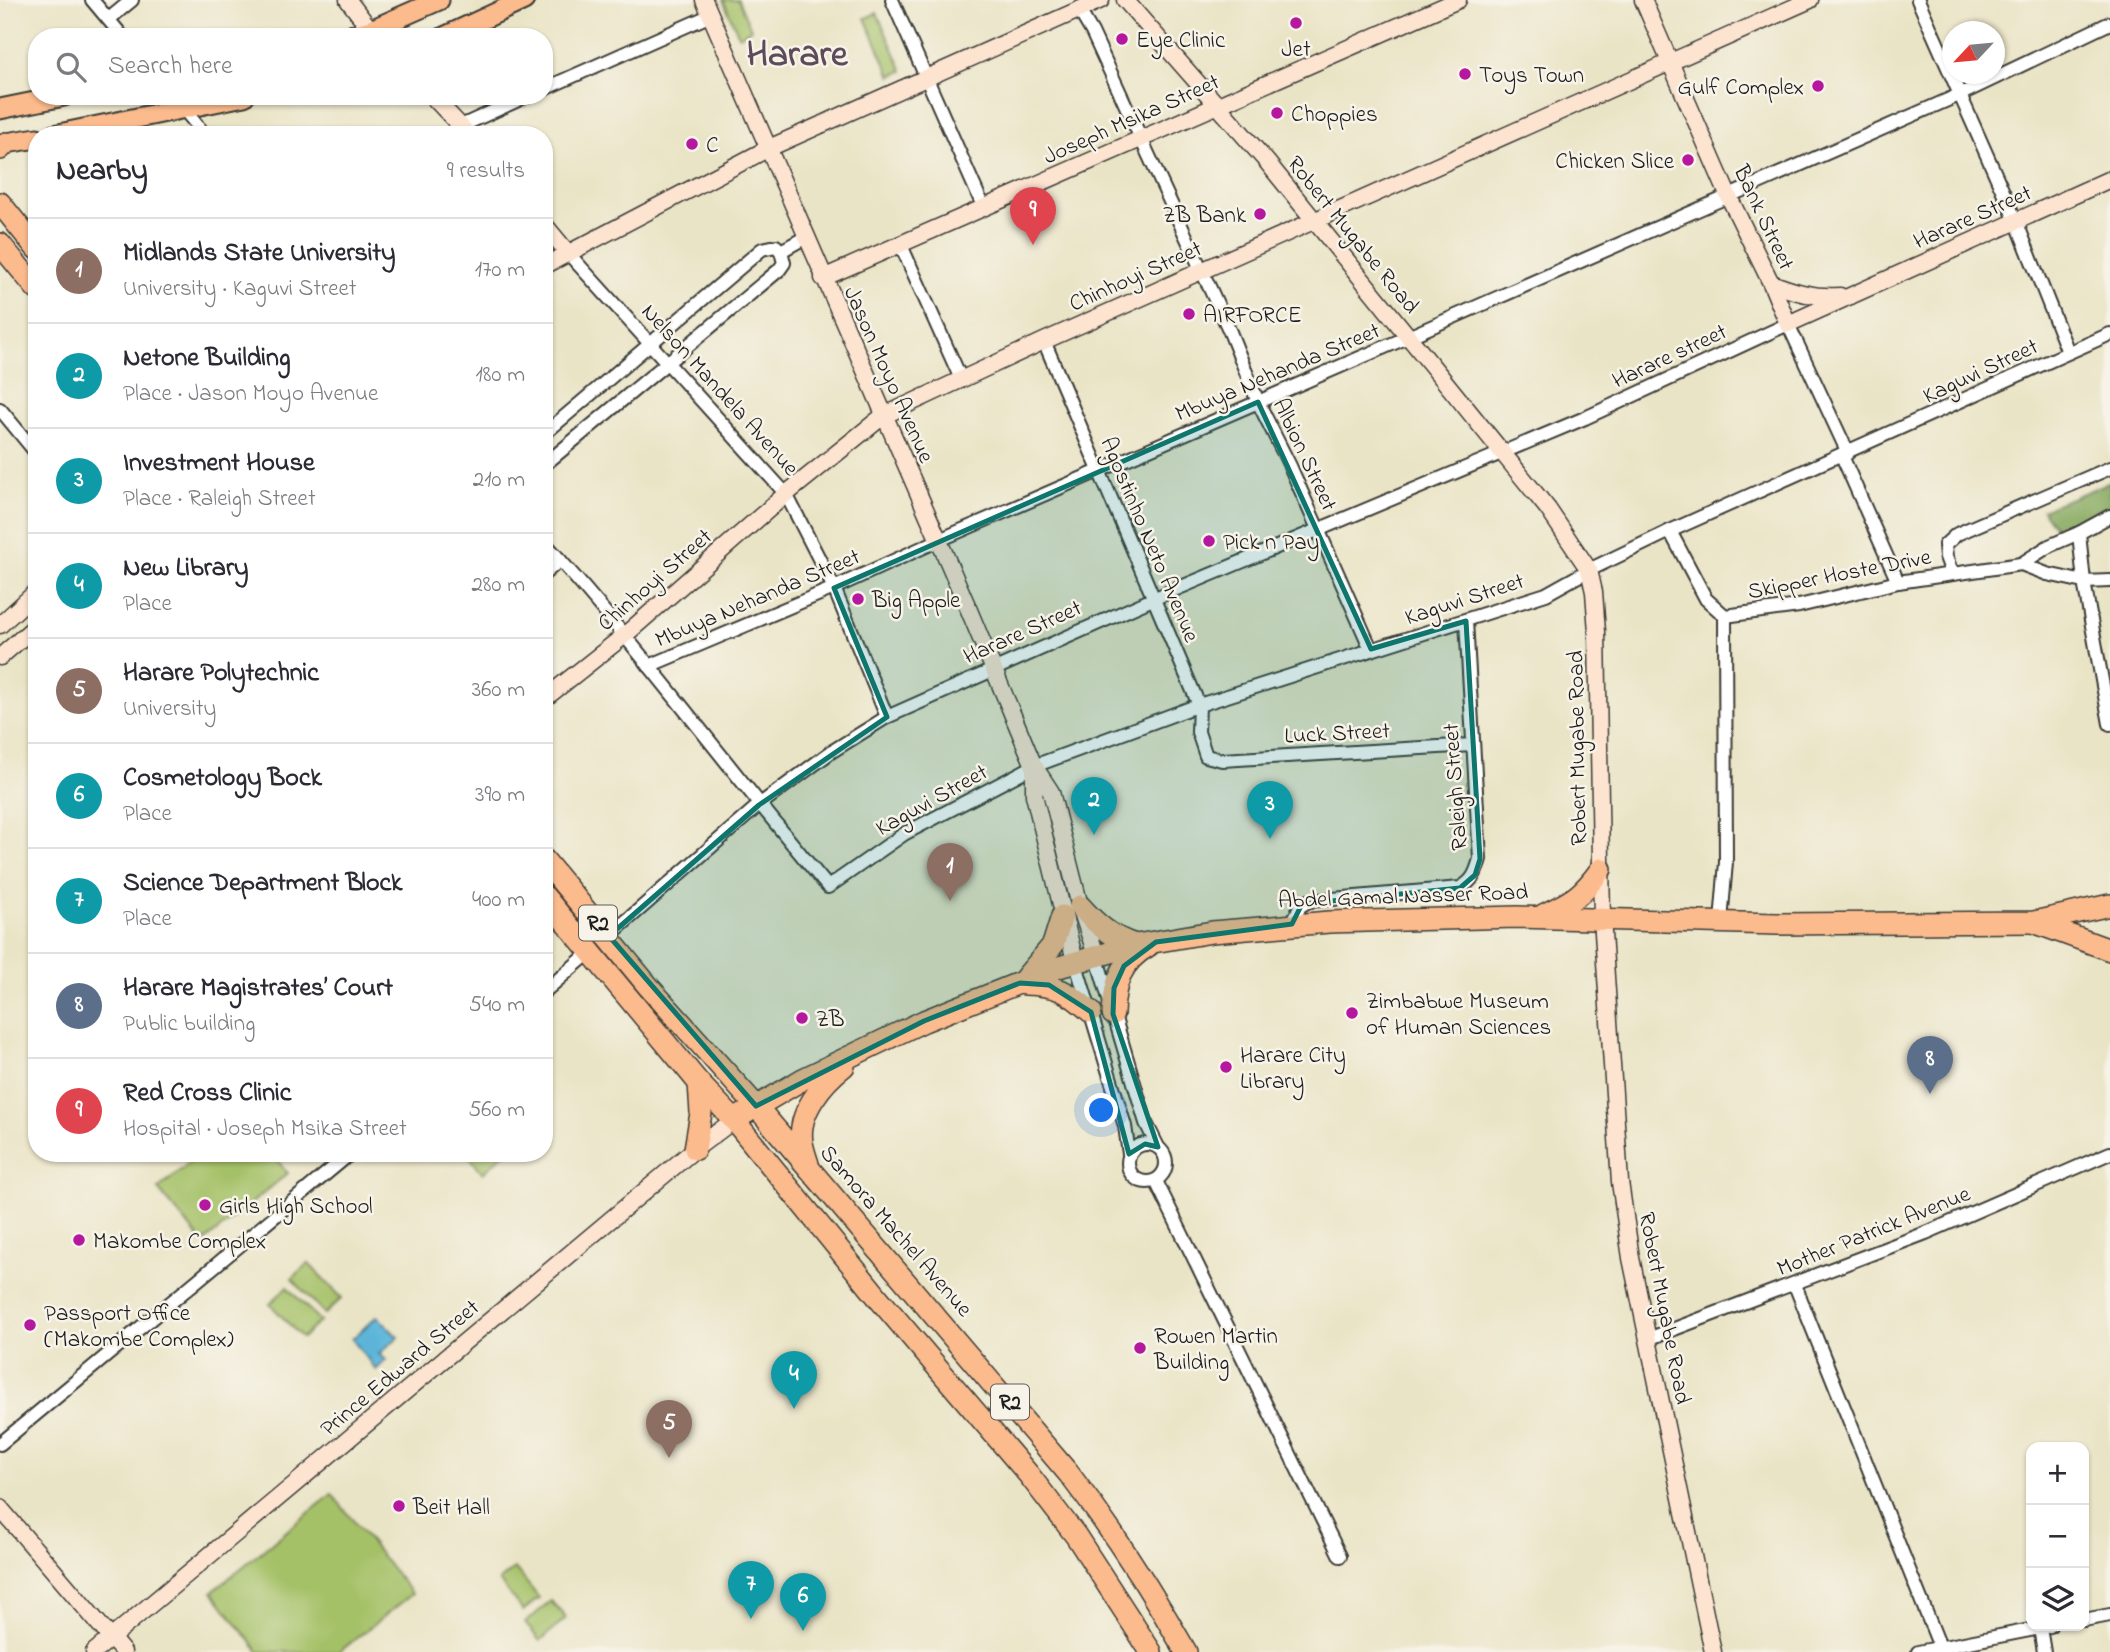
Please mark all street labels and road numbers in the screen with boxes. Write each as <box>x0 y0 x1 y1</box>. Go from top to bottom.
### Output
street label: Joseph Msika Street <box>1039 67 1226 174</box>
street label: Robert Mugabe Road <box>1277 149 1426 322</box>
street label: Bank Street <box>1723 159 1802 276</box>
street label: Harare Street <box>1909 177 2038 259</box>
street label: Chinhoyi Street <box>1064 233 1209 323</box>
street label: Jason Moyo Avenue <box>832 281 942 470</box>
street label: Nelson Mandela Avenue <box>633 297 806 485</box>
street label: Mbuya Nehanda Street <box>1170 315 1387 433</box>
street label: Harare street <box>1607 316 1733 398</box>
street label: Kaguvi Street <box>1918 331 2045 414</box>
street label: Albion Street <box>1263 393 1344 517</box>
street label: Agostinho Neto Avenue <box>1090 432 1207 649</box>
street label: Chinhoyi Street <box>591 521 722 642</box>
street label: Mbuya Nehanda Street <box>650 541 867 659</box>
street label: Skipper Hoste Drive <box>1745 541 1935 609</box>
street label: Kaguvi Street <box>1401 565 1529 636</box>
street label: Harare Street <box>959 592 1088 674</box>
street label: Robert Mugabe Road <box>1560 650 1598 846</box>
street label: Luck Street <box>1284 715 1391 754</box>
street label: Raleigh Street <box>1436 722 1478 852</box>
street label: Kaguvi Street <box>870 757 995 846</box>
street label: Abdel Gamal Nasser Road <box>1277 877 1529 918</box>
road number: R2 <box>579 906 617 940</box>
street label: Samora Machel Avenue <box>811 1138 980 1325</box>
street label: Mother Patrick Avenue <box>1772 1178 1976 1286</box>
street label: Robert Mugabe Road <box>1628 1210 1698 1408</box>
street label: Prince Edward Street <box>314 1292 488 1445</box>
road number: R2 <box>991 1384 1029 1420</box>

